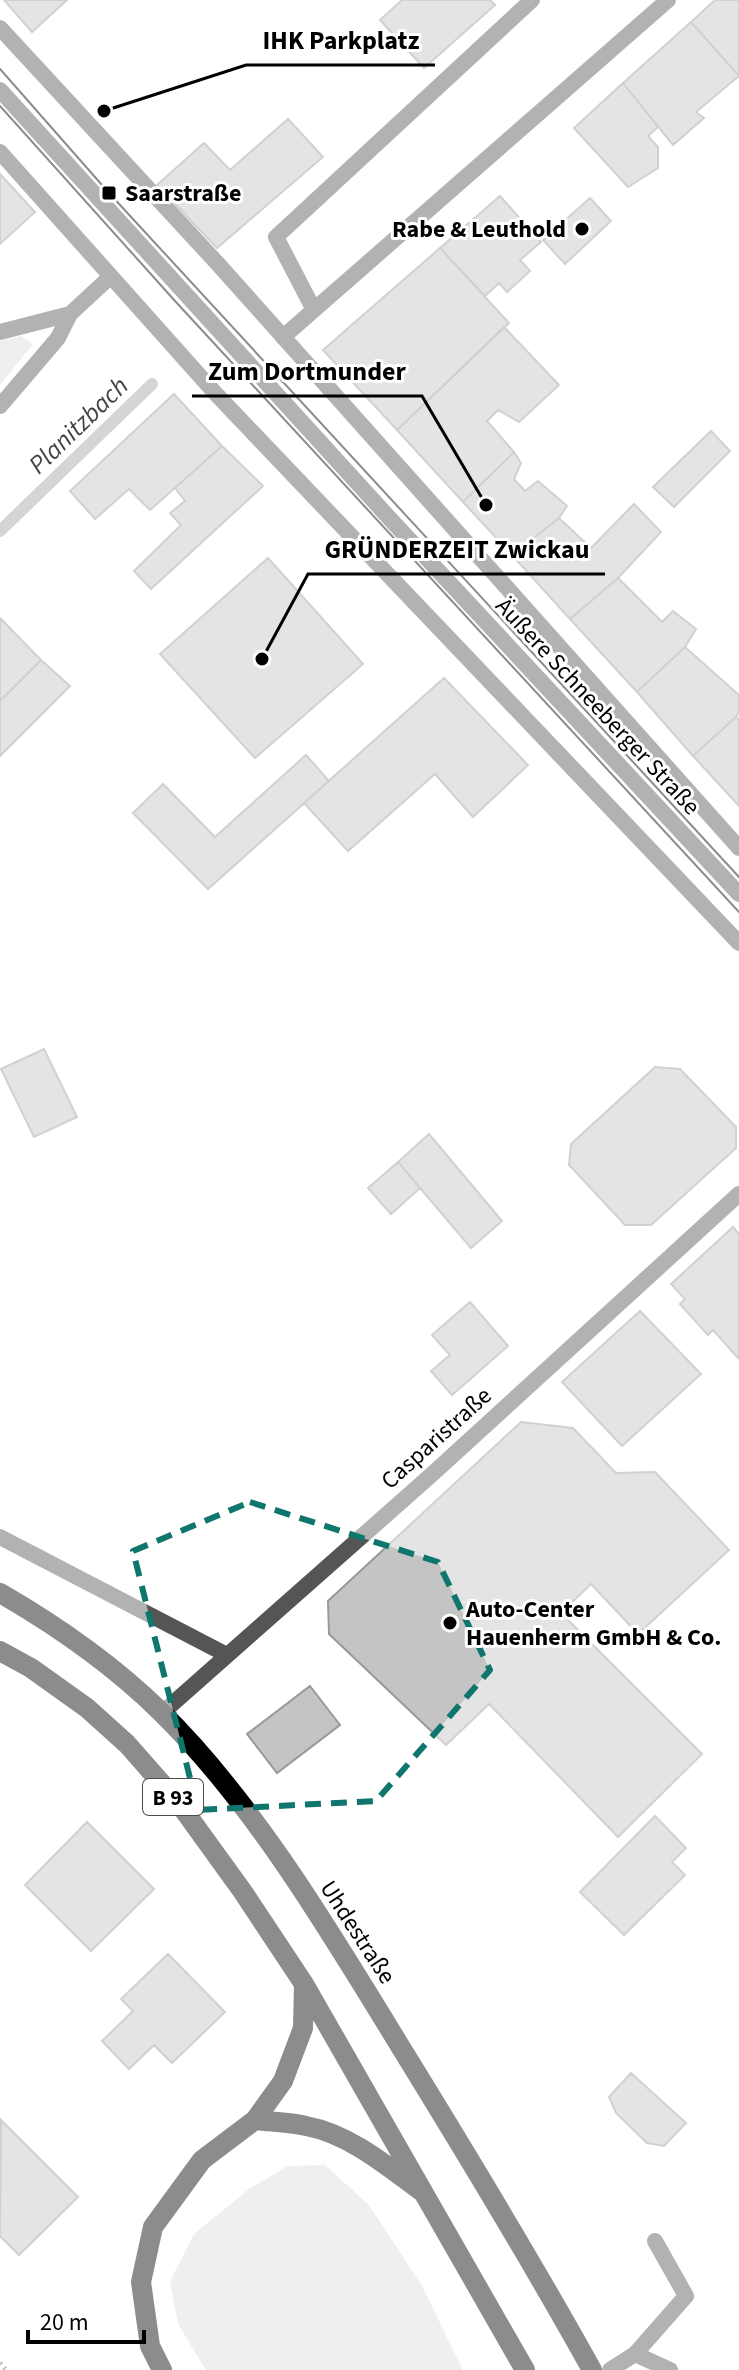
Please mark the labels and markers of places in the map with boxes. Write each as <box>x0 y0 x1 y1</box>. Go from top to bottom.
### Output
callout: IHK Parkplatz <box>246 15 435 65</box>
place label: Saarstraße <box>125 176 241 211</box>
marker: Saarstraße <box>100 184 118 202</box>
place label: Rabe & Leuthold <box>392 212 566 247</box>
marker: Rabe & Leuthold <box>573 220 591 238</box>
callout: Zum Dortmunder <box>192 346 422 396</box>
callout: GRÜNDERZEIT Zwickau <box>308 524 605 574</box>
place label: Auto-Center Hauenherm GmbH & Co. <box>465 1592 721 1655</box>
marker: Auto-Center Hauenherm GmbH & Co. <box>441 1614 459 1632</box>

